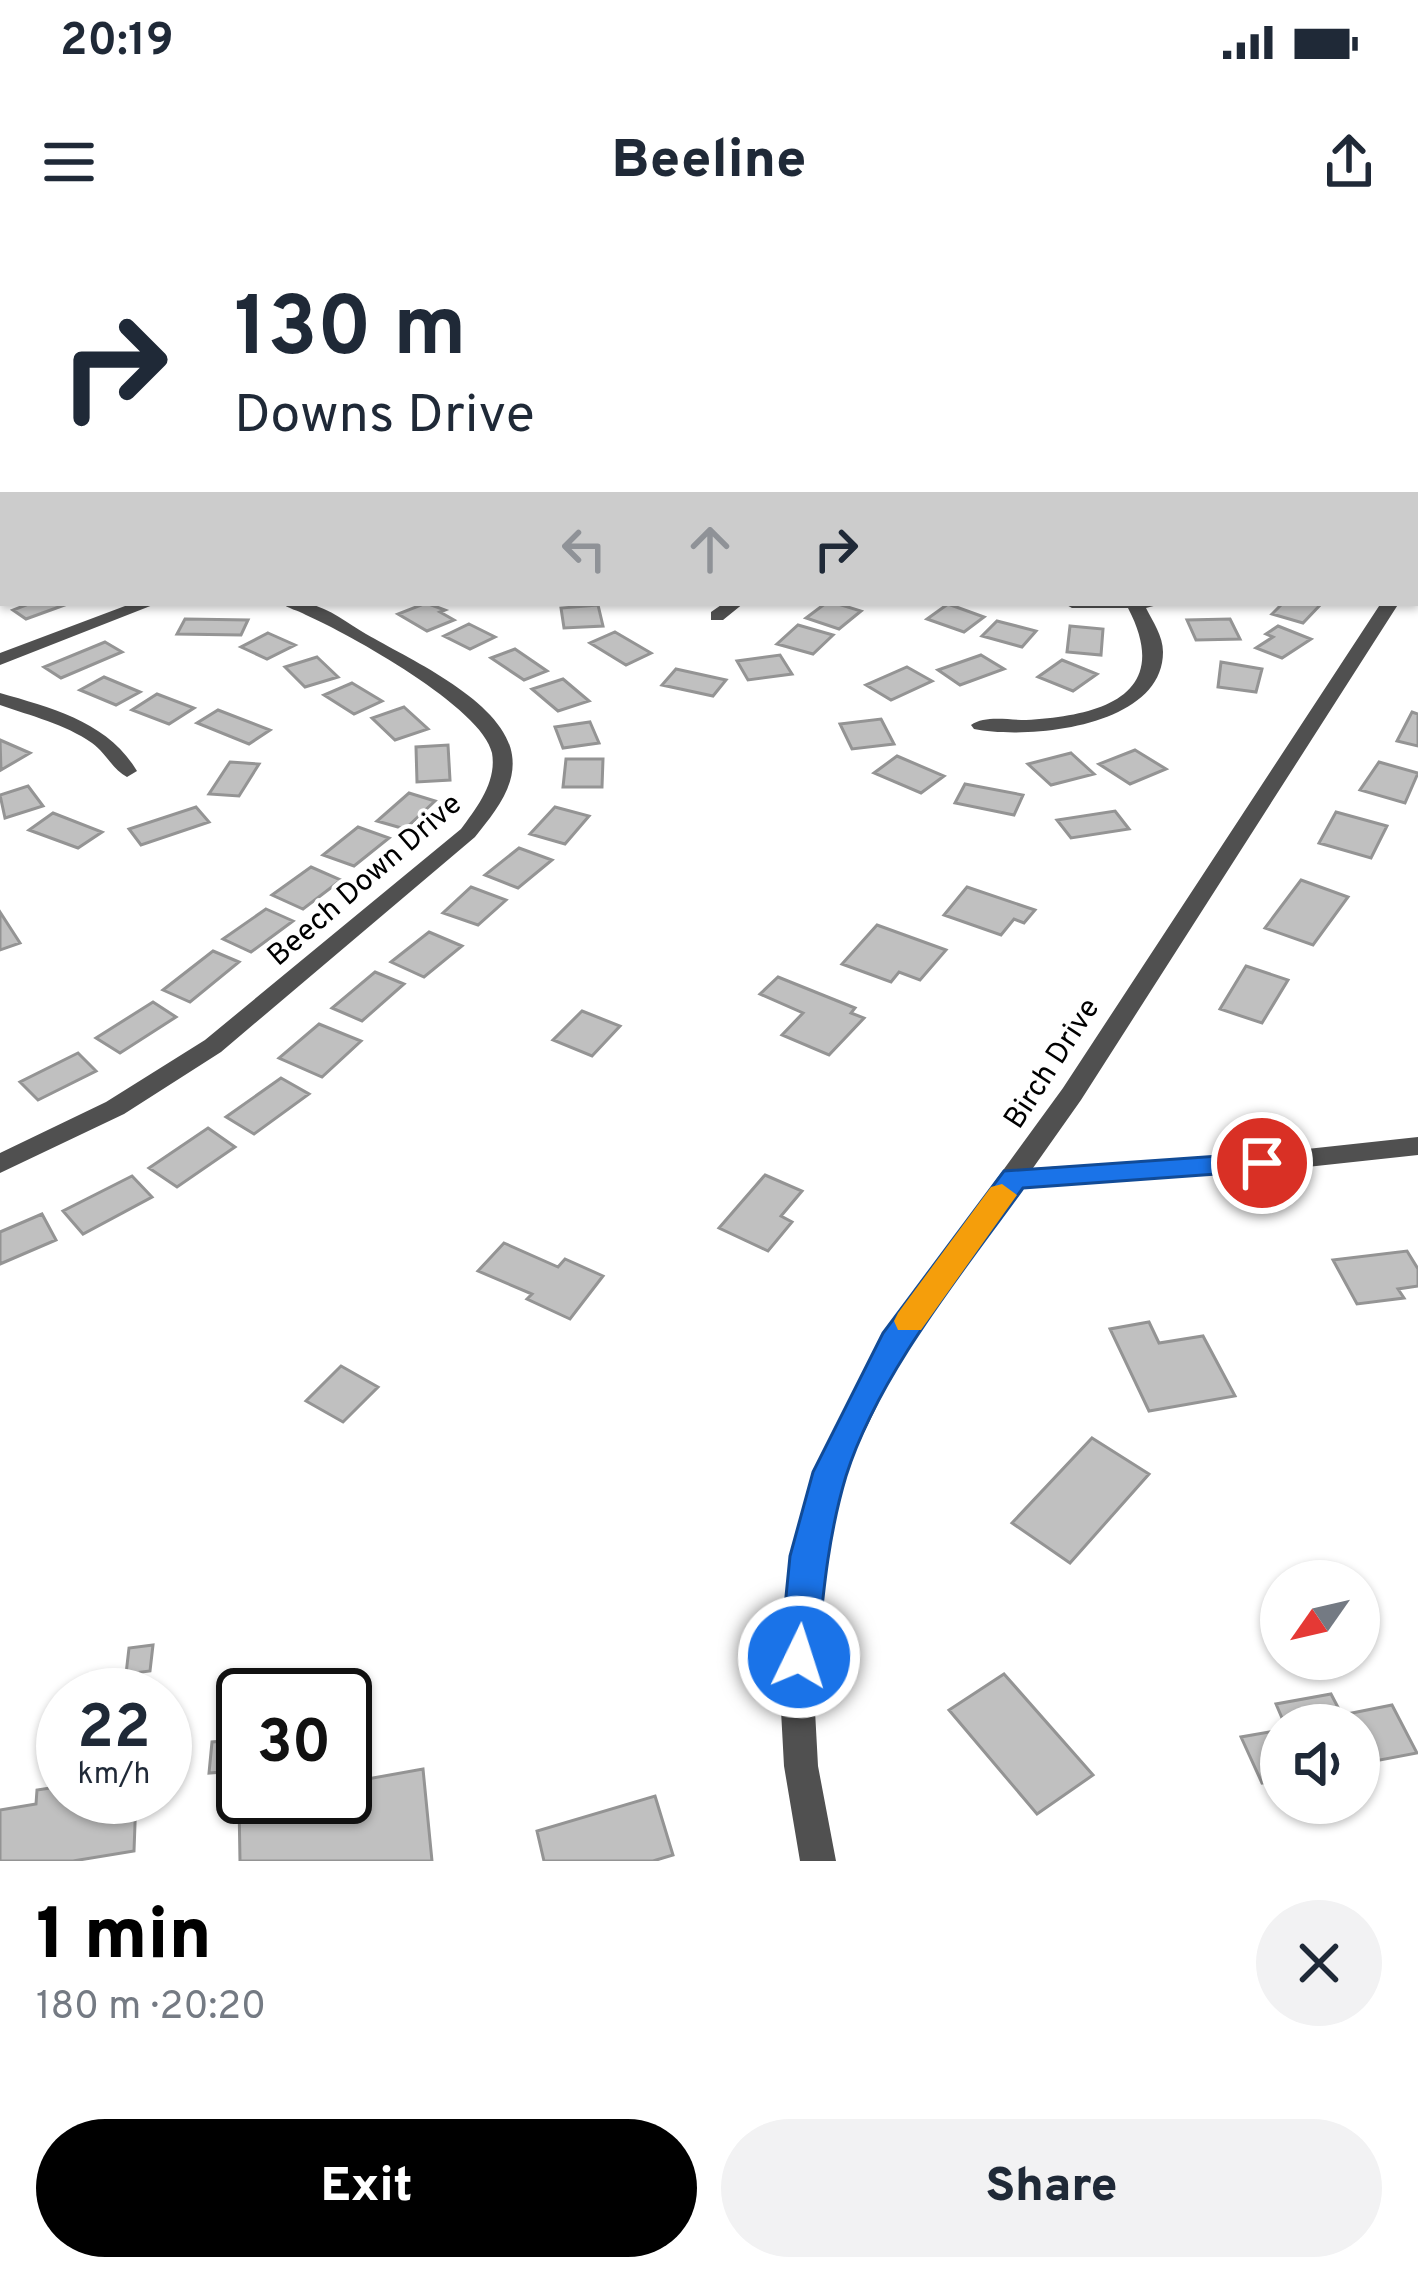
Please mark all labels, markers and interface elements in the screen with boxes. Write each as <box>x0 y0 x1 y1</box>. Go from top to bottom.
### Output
text: 20:19 <box>60 14 174 71</box>
text: Beeline <box>611 128 807 197</box>
icon: menu <box>36 129 102 195</box>
icon: share <box>1316 129 1382 195</box>
text: 130 m <box>234 279 466 385</box>
icon: right <box>36 288 192 444</box>
text: Downs Drive <box>234 383 535 452</box>
icon: left <box>551 516 617 582</box>
icon: ahead <box>677 516 743 582</box>
icon: right <box>803 516 869 582</box>
street label: Beech Down Drive <box>261 786 470 975</box>
street label: Birch Drive <box>997 992 1109 1137</box>
pin <box>1211 1112 1313 1214</box>
icon: arrive <box>1229 1130 1295 1196</box>
north arrow <box>1260 1560 1380 1680</box>
map controls <box>1260 1560 1380 1824</box>
position arrow <box>736 1594 862 1720</box>
speed limit sign: 30 <box>216 1668 372 1824</box>
text: 22 <box>77 1693 151 1769</box>
button: sound <box>1260 1704 1380 1824</box>
text: km/h <box>78 1757 150 1794</box>
text: 1 min <box>36 1893 212 1985</box>
button: close <box>1256 1900 1382 2026</box>
text: 180 m · 20:20 <box>36 1984 266 2033</box>
button: Exit <box>36 2119 697 2257</box>
button: Share <box>721 2119 1382 2257</box>

